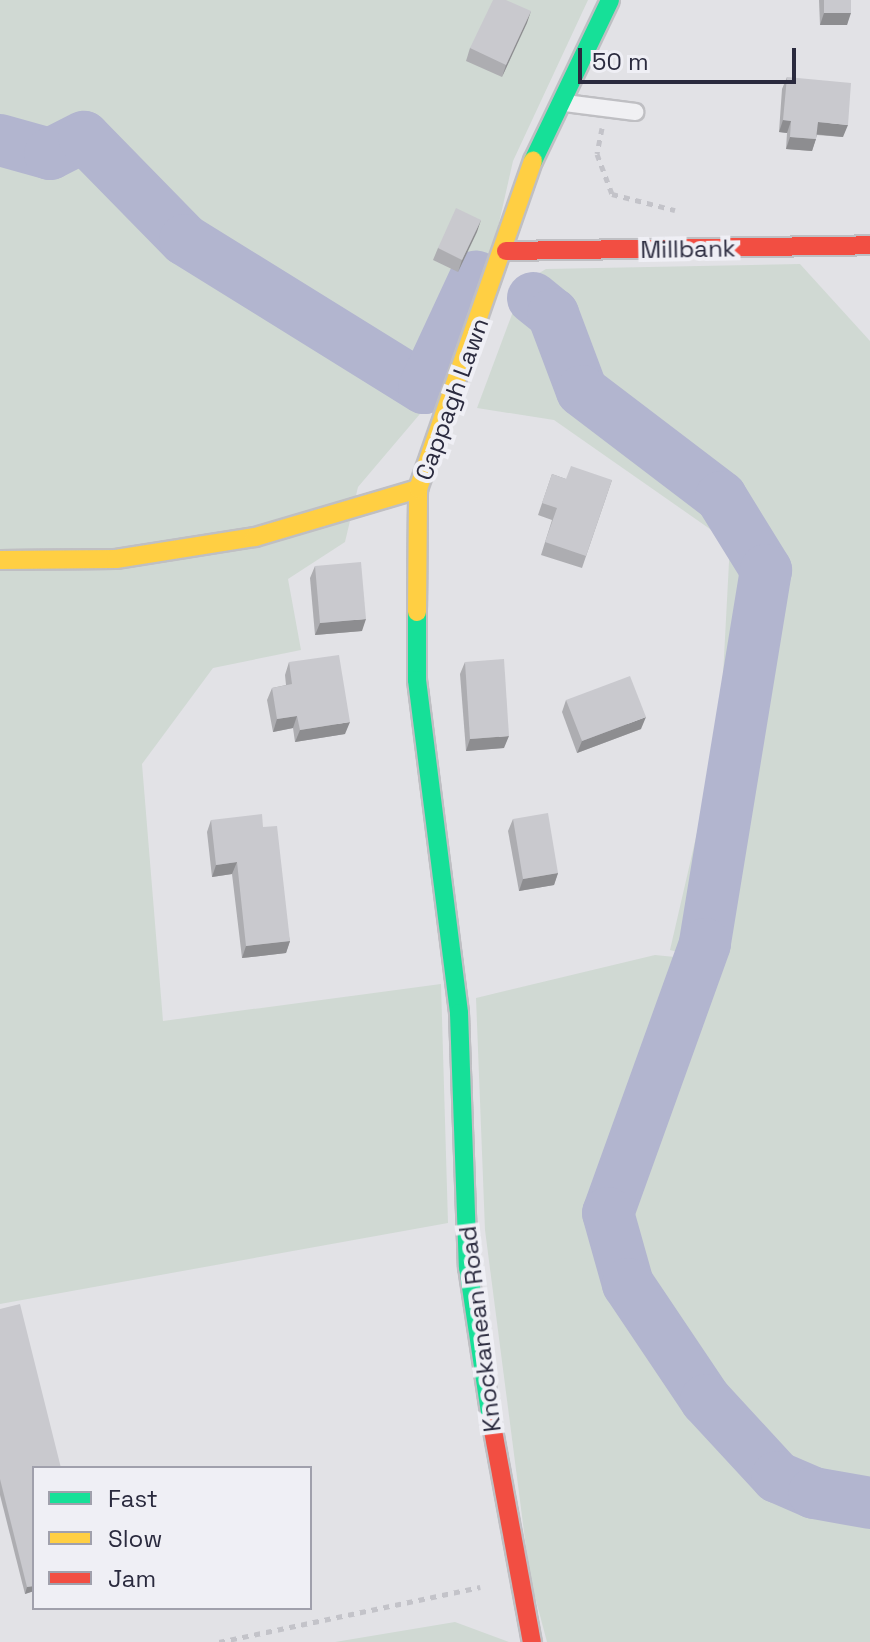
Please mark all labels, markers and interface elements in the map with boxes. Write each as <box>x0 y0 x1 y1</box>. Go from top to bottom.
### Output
scale bar <box>582 32 800 82</box>
text: 50 m <box>592 46 649 77</box>
street label: Millbank <box>640 234 736 264</box>
street label: Cappagh Lawn <box>409 314 495 484</box>
street label: Knockanean Road <box>453 1224 507 1434</box>
legend <box>32 1466 312 1610</box>
text: Fast <box>108 1483 158 1514</box>
text: Slow <box>108 1523 162 1554</box>
text: Jam <box>108 1563 156 1594</box>

